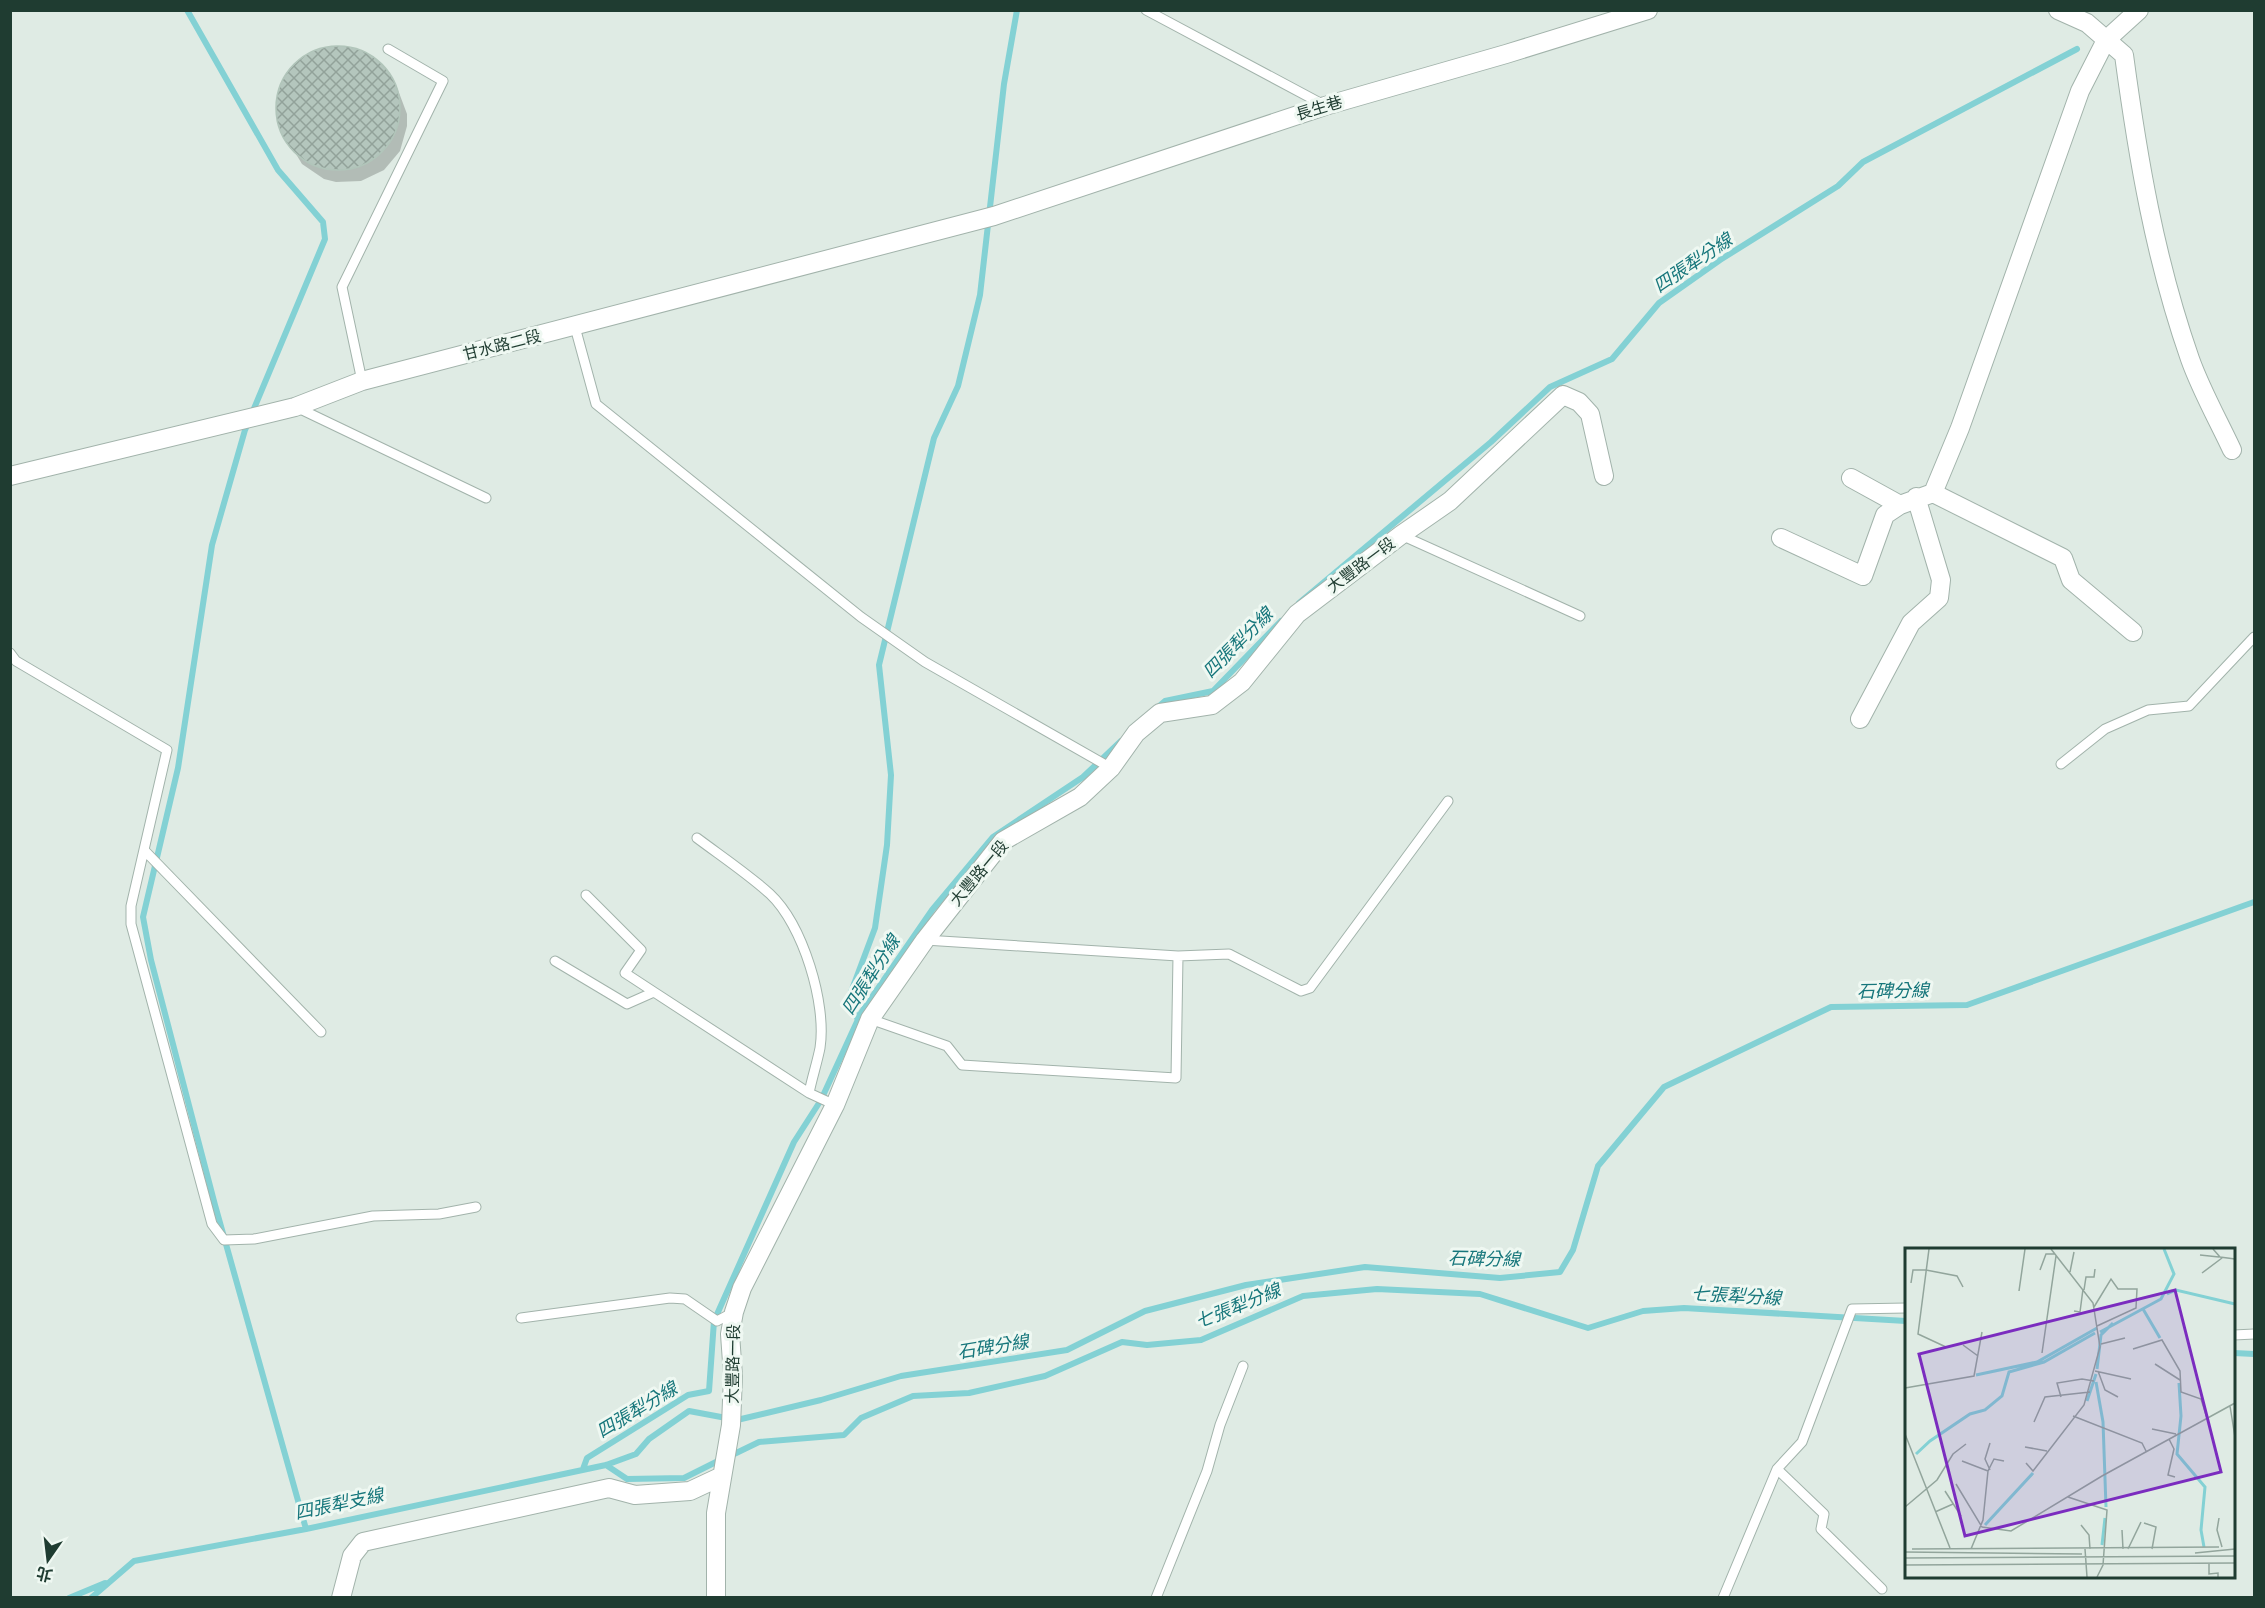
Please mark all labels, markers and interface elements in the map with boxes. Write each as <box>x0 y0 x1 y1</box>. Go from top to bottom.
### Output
street label: 長生巷 <box>1293 92 1345 124</box>
water label: 四張犁分線 <box>1650 228 1738 297</box>
street label: 甘水路二段 <box>461 326 543 364</box>
street label: 大豐路一段 <box>1323 533 1399 597</box>
water label: 四張犁分線 <box>1198 602 1279 683</box>
street label: 大豐路一段 <box>946 836 1012 910</box>
water label: 四張犁分線 <box>837 930 906 1019</box>
water label: 石碑分線 <box>1857 979 1931 1003</box>
water label: 石碑分線 <box>1448 1247 1522 1271</box>
inset map <box>1905 1248 2235 1578</box>
water label: 七張犁分線 <box>1192 1278 1286 1333</box>
water label: 七張犁分線 <box>1690 1283 1784 1309</box>
street label: 大豐路一段 <box>723 1324 743 1404</box>
water label: 石碑分線 <box>956 1330 1032 1363</box>
water label: 四張犁分線 <box>593 1376 683 1443</box>
water label: 四張犁支線 <box>293 1483 387 1524</box>
north arrow <box>18 1530 78 1590</box>
text: 北 <box>34 1563 55 1585</box>

